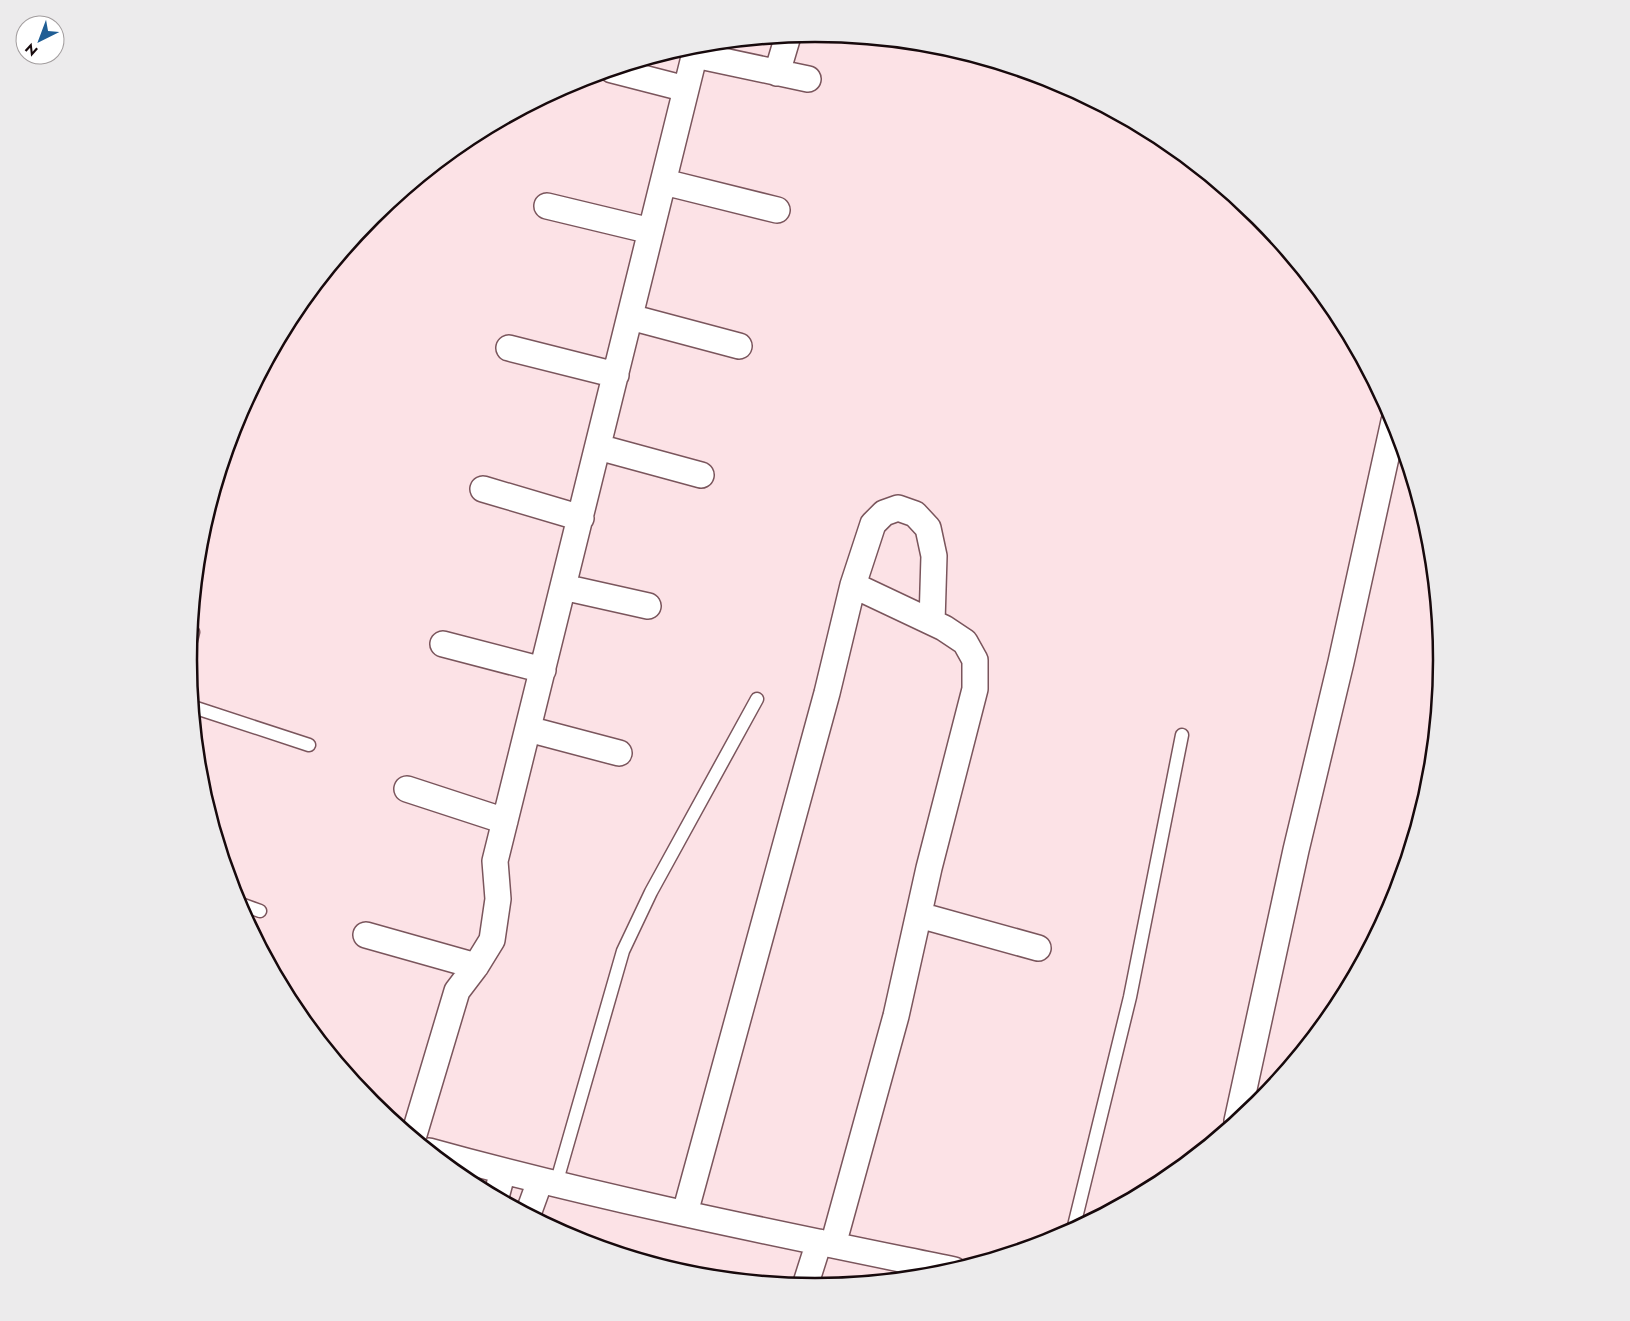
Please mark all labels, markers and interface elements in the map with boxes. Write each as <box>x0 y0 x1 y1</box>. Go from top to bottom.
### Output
north arrow <box>15 15 65 65</box>
text: N <box>20 39 42 61</box>

